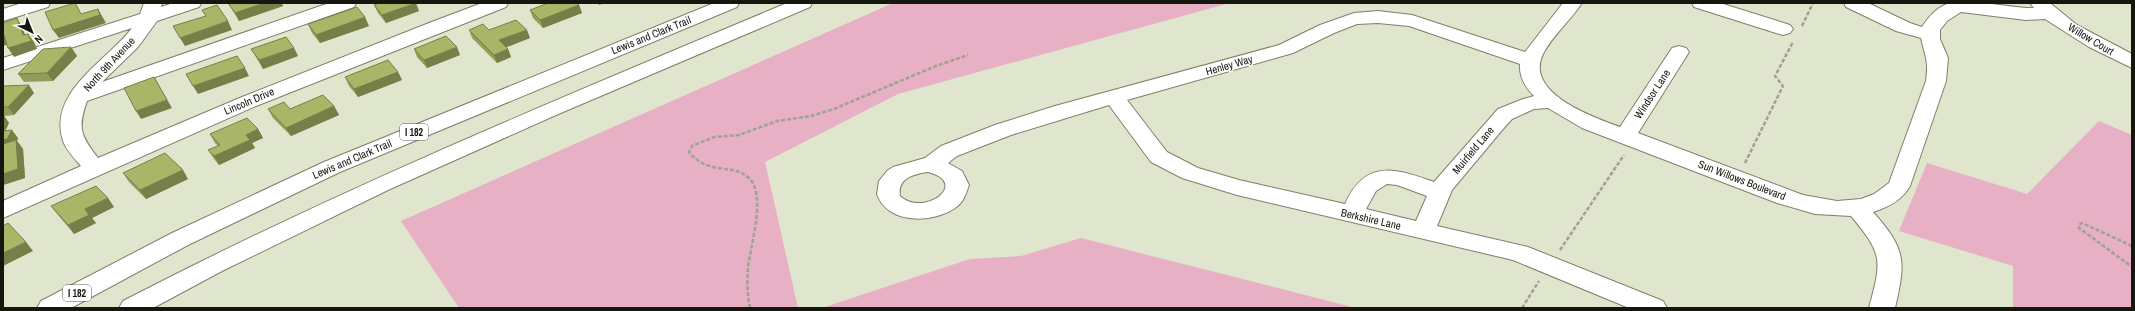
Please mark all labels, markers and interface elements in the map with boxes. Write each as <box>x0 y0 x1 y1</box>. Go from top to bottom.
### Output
north arrow <box>12 12 52 52</box>
street label: Lewis and Clark Trail <box>609 13 693 57</box>
street label: Willow Court <box>2065 20 2117 58</box>
text: N <box>32 32 46 47</box>
street label: North 9th Avenue <box>80 34 138 94</box>
street label: Henley Way <box>1204 51 1255 78</box>
street label: Windsor Lane <box>1631 67 1673 121</box>
street label: Lincoln Drive <box>222 84 276 118</box>
street label: Muirfield Lane <box>1449 123 1497 177</box>
road number: I 182 <box>400 124 428 140</box>
street label: Lewis and Clark Trail <box>310 136 394 182</box>
street label: Sun Willows Boulevard <box>1696 157 1788 203</box>
street label: Berkshire Lane <box>1340 205 1402 233</box>
road number: I 182 <box>63 285 91 301</box>

